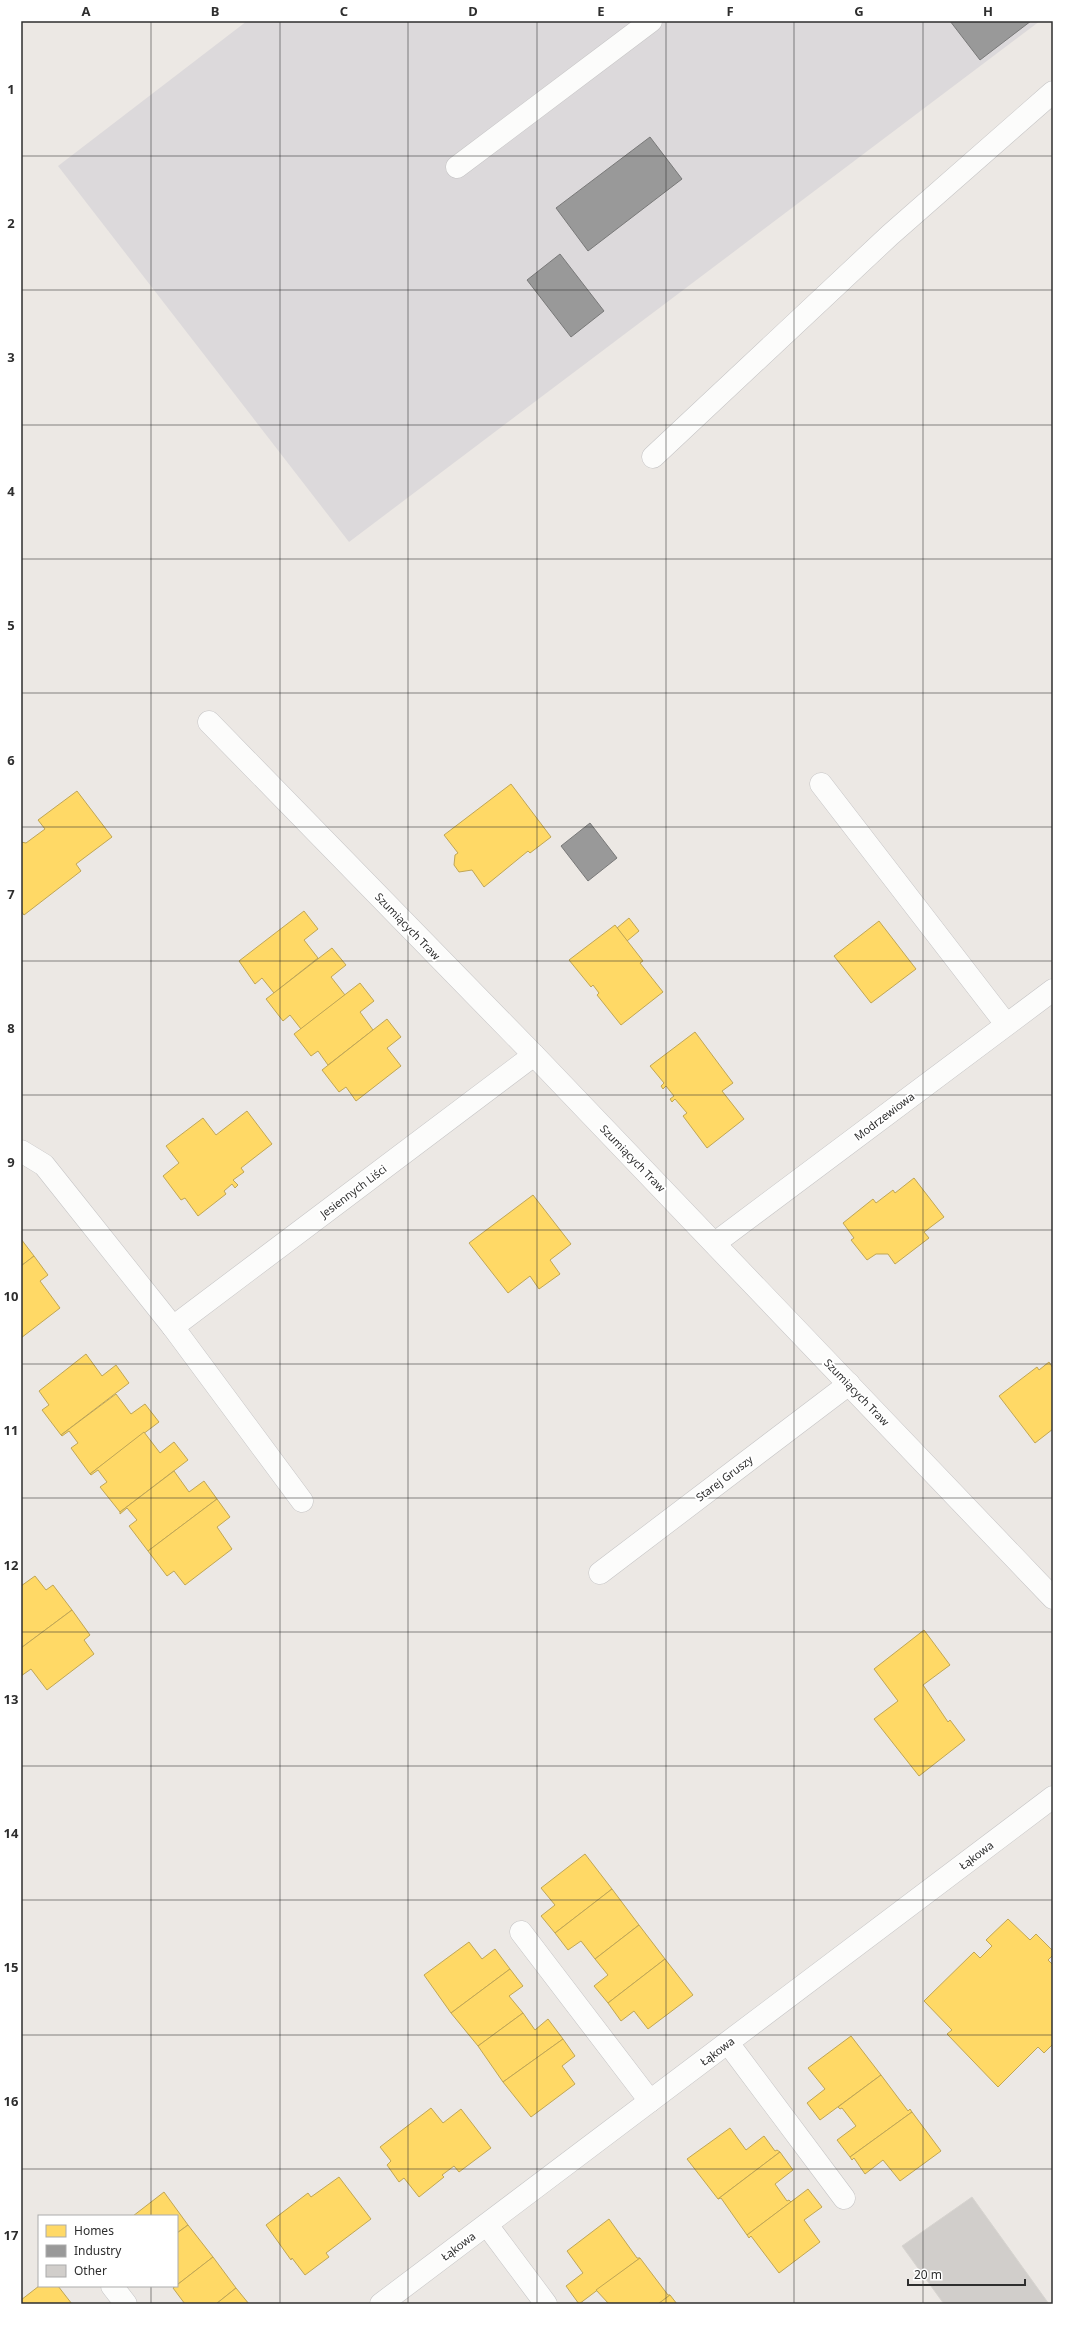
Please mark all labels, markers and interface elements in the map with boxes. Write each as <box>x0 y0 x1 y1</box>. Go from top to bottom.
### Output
text: A <box>82 2 91 20</box>
text: B <box>211 2 219 20</box>
text: C <box>340 2 348 20</box>
text: D <box>468 2 478 20</box>
text: E <box>597 2 605 20</box>
text: F <box>726 2 734 20</box>
text: G <box>854 2 864 20</box>
text: H <box>983 2 993 20</box>
text: 1 <box>7 80 15 98</box>
text: 2 <box>7 214 15 232</box>
text: 3 <box>7 348 15 366</box>
text: 4 <box>7 482 15 500</box>
text: 5 <box>7 616 15 634</box>
text: 6 <box>7 751 15 769</box>
text: 7 <box>7 885 15 903</box>
street label: Szumiących Traw <box>372 889 444 963</box>
text: 8 <box>7 1019 15 1037</box>
street label: Modrzewiowa <box>851 1088 917 1144</box>
street label: Szumiących Traw <box>597 1121 669 1195</box>
text: 9 <box>7 1153 15 1171</box>
street label: Jesiennych Liści <box>316 1161 389 1222</box>
text: 10 <box>4 1287 18 1305</box>
street label: Szumiących Traw <box>821 1355 893 1429</box>
text: 11 <box>4 1421 18 1439</box>
street label: Starej Gruszy <box>692 1451 756 1504</box>
text: 12 <box>4 1556 18 1574</box>
text: 13 <box>4 1690 18 1708</box>
text: 14 <box>4 1824 19 1842</box>
street label: Łąkowa <box>956 1837 996 1873</box>
text: 15 <box>4 1958 18 1976</box>
street label: Łąkowa <box>697 2033 737 2069</box>
text: 16 <box>4 2092 18 2110</box>
legend <box>38 2215 178 2287</box>
text: Homes <box>74 2222 114 2239</box>
text: 17 <box>4 2226 18 2244</box>
street label: Łąkowa <box>438 2228 478 2264</box>
text: Industry <box>74 2242 122 2259</box>
scale bar <box>908 2261 1025 2287</box>
text: Other <box>74 2262 107 2279</box>
text: 20 m <box>914 2266 942 2283</box>

